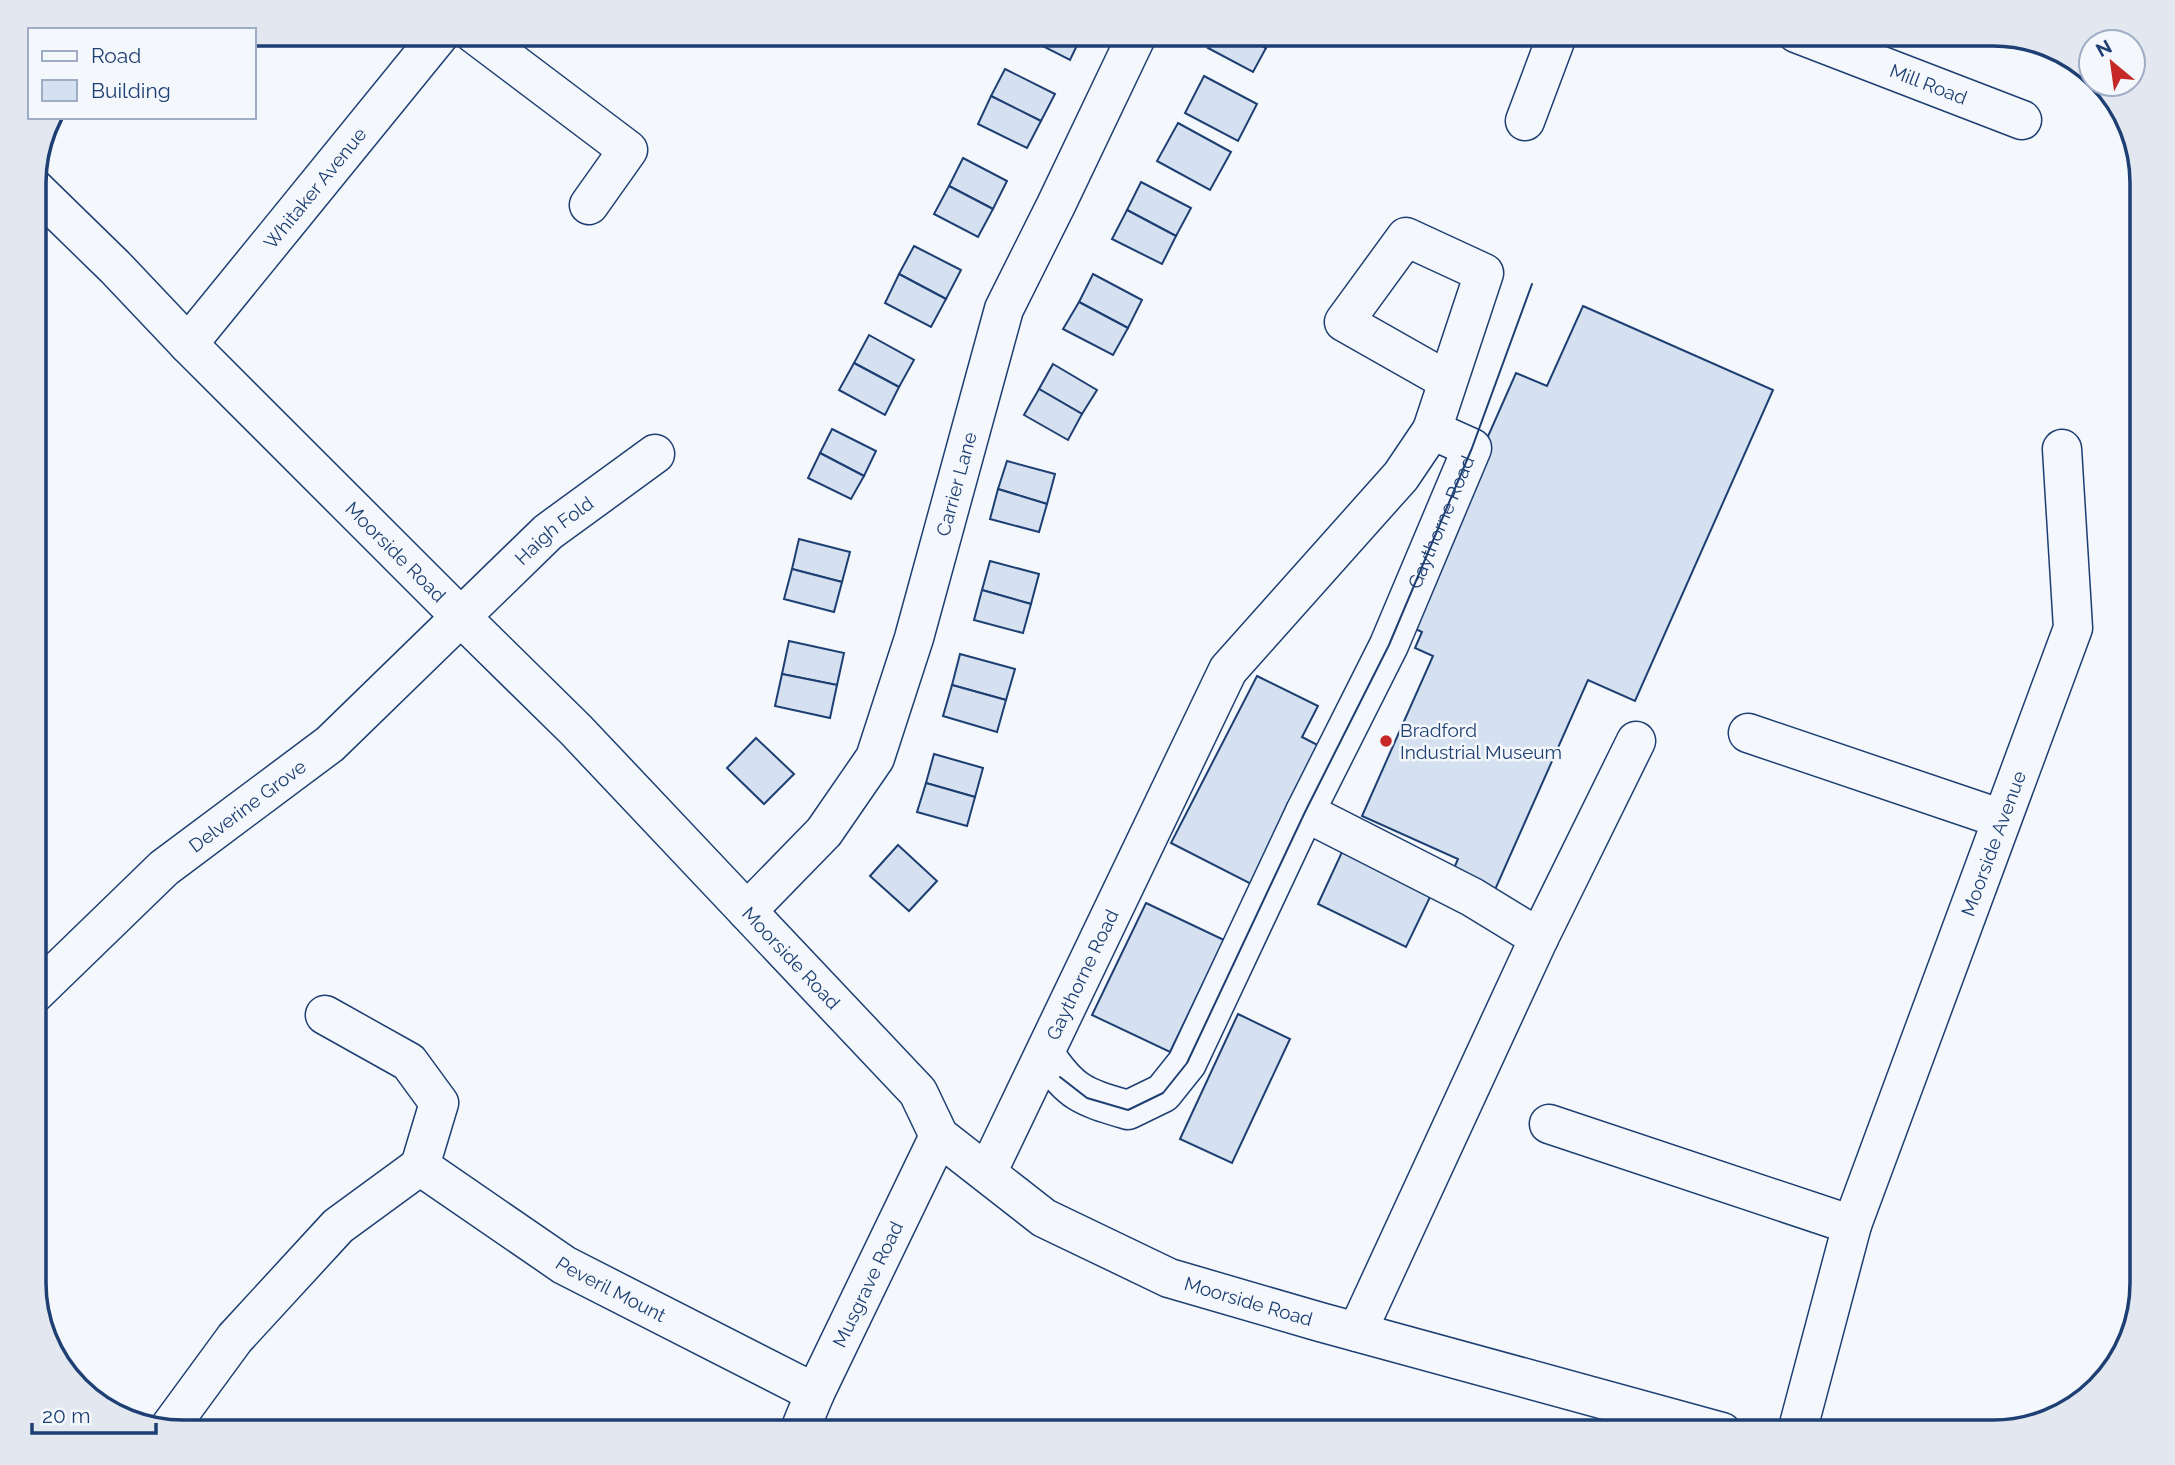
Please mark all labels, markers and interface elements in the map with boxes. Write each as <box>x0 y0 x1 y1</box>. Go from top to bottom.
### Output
legend <box>28 28 256 119</box>
north arrow <box>2077 28 2147 98</box>
text: N <box>2092 35 2115 61</box>
text: Road <box>91 43 141 68</box>
street label: Mill Road <box>1887 59 1970 109</box>
text: Building <box>91 78 171 103</box>
street label: Whitaker Avenue <box>259 123 371 253</box>
street label: Carrier Lane <box>931 430 981 538</box>
street label: Gaythorne Road <box>1403 452 1479 592</box>
street label: Haigh Fold <box>510 492 597 569</box>
street label: Moorside Road <box>341 497 450 606</box>
place label: Bradford Industrial Museum <box>1400 719 1562 763</box>
marker: Bradford Industrial Museum <box>1378 733 1394 749</box>
street label: Delverine Grove <box>184 755 310 857</box>
street label: Moorside Avenue <box>1956 768 2030 919</box>
street label: Moorside Road <box>738 902 845 1014</box>
street label: Gaythorne Road <box>1041 906 1123 1043</box>
street label: Musgrave Road <box>828 1218 907 1351</box>
street label: Peveril Mount <box>552 1252 670 1326</box>
street label: Moorside Road <box>1182 1272 1315 1330</box>
scale bar <box>32 1392 156 1436</box>
text: 20 m <box>42 1403 90 1428</box>

